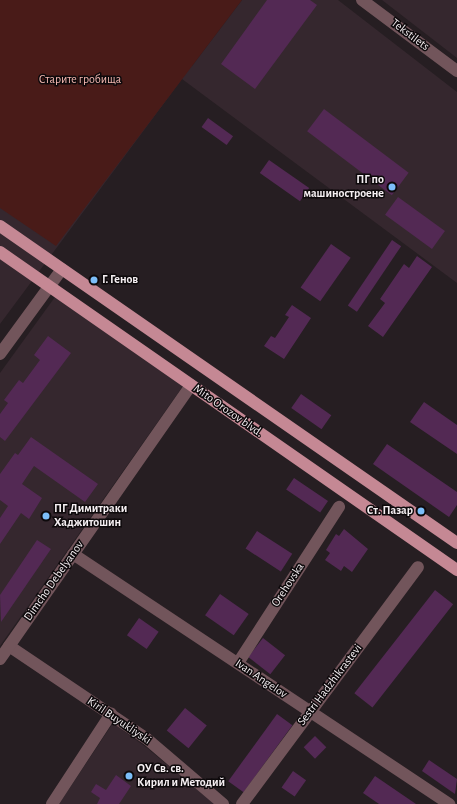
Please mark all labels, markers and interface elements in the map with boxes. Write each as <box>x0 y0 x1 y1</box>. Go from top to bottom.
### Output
street label: Tekstilets <box>388 16 432 54</box>
park label: Старите гробища <box>39 73 121 87</box>
place label: ПГ по машиностроене <box>303 173 384 201</box>
marker: ПГ по машиностроене <box>387 182 397 192</box>
place label: Г. Генов <box>102 273 138 287</box>
marker: Г. Генов <box>89 275 99 285</box>
street label: Mito Orozov blvd. <box>190 382 266 440</box>
place label: ПГ Димитраки Хаджитошин <box>54 502 127 530</box>
place label: Ст. Пазар <box>367 504 413 518</box>
marker: Ст. Пазар <box>416 506 426 516</box>
marker: ПГ Димитраки Хаджитошин <box>41 511 51 521</box>
street label: Dimcho Debelyanov <box>21 538 87 624</box>
street label: Orehovska <box>269 560 307 610</box>
street label: Sestri Hadzhikrastevi <box>295 641 365 729</box>
street label: Ivan Angelov <box>232 656 290 702</box>
street label: Kiril Buyukliyski <box>84 694 154 748</box>
place label: ОУ Св. св. Кирил и Методий <box>137 762 225 790</box>
marker: ОУ Св. св. Кирил и Методий <box>124 771 134 781</box>

